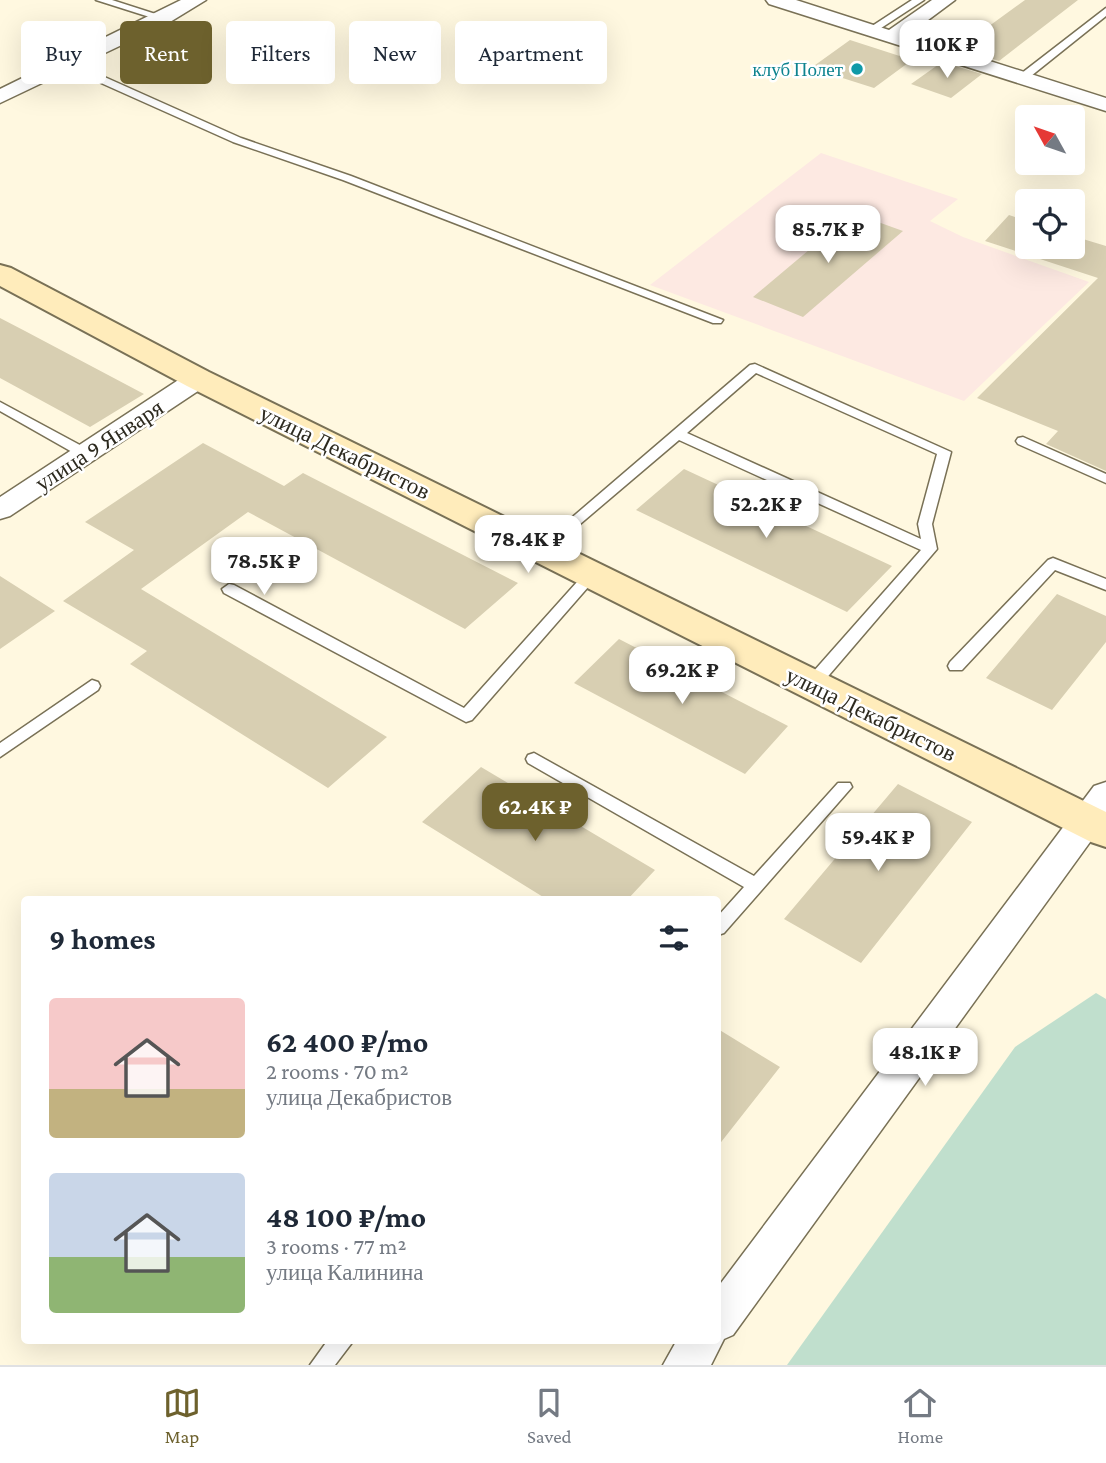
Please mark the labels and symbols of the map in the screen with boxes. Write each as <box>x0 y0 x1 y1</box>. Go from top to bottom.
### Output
pin: 110K ₽ <box>890 20 1004 80</box>
place label: клуб Полет <box>753 59 844 80</box>
marker: клуб Полет <box>849 61 865 77</box>
north arrow <box>1015 105 1085 175</box>
pin: 85.7K ₽ <box>763 205 893 265</box>
street label: улица 9 Января <box>30 394 168 496</box>
street label: улица Декабристов <box>256 400 434 505</box>
pin: 52.2K ₽ <box>701 480 831 540</box>
pin: 78.4K ₽ <box>463 516 593 575</box>
pin: 78.5K ₽ <box>199 538 329 597</box>
pin: 69.2K ₽ <box>617 646 747 706</box>
street label: улица Декабристов <box>782 662 960 767</box>
pin: 62.4K ₽ <box>470 784 600 843</box>
pin: 59.4K ₽ <box>813 814 943 873</box>
pin: 48.1K ₽ <box>860 1028 990 1088</box>

